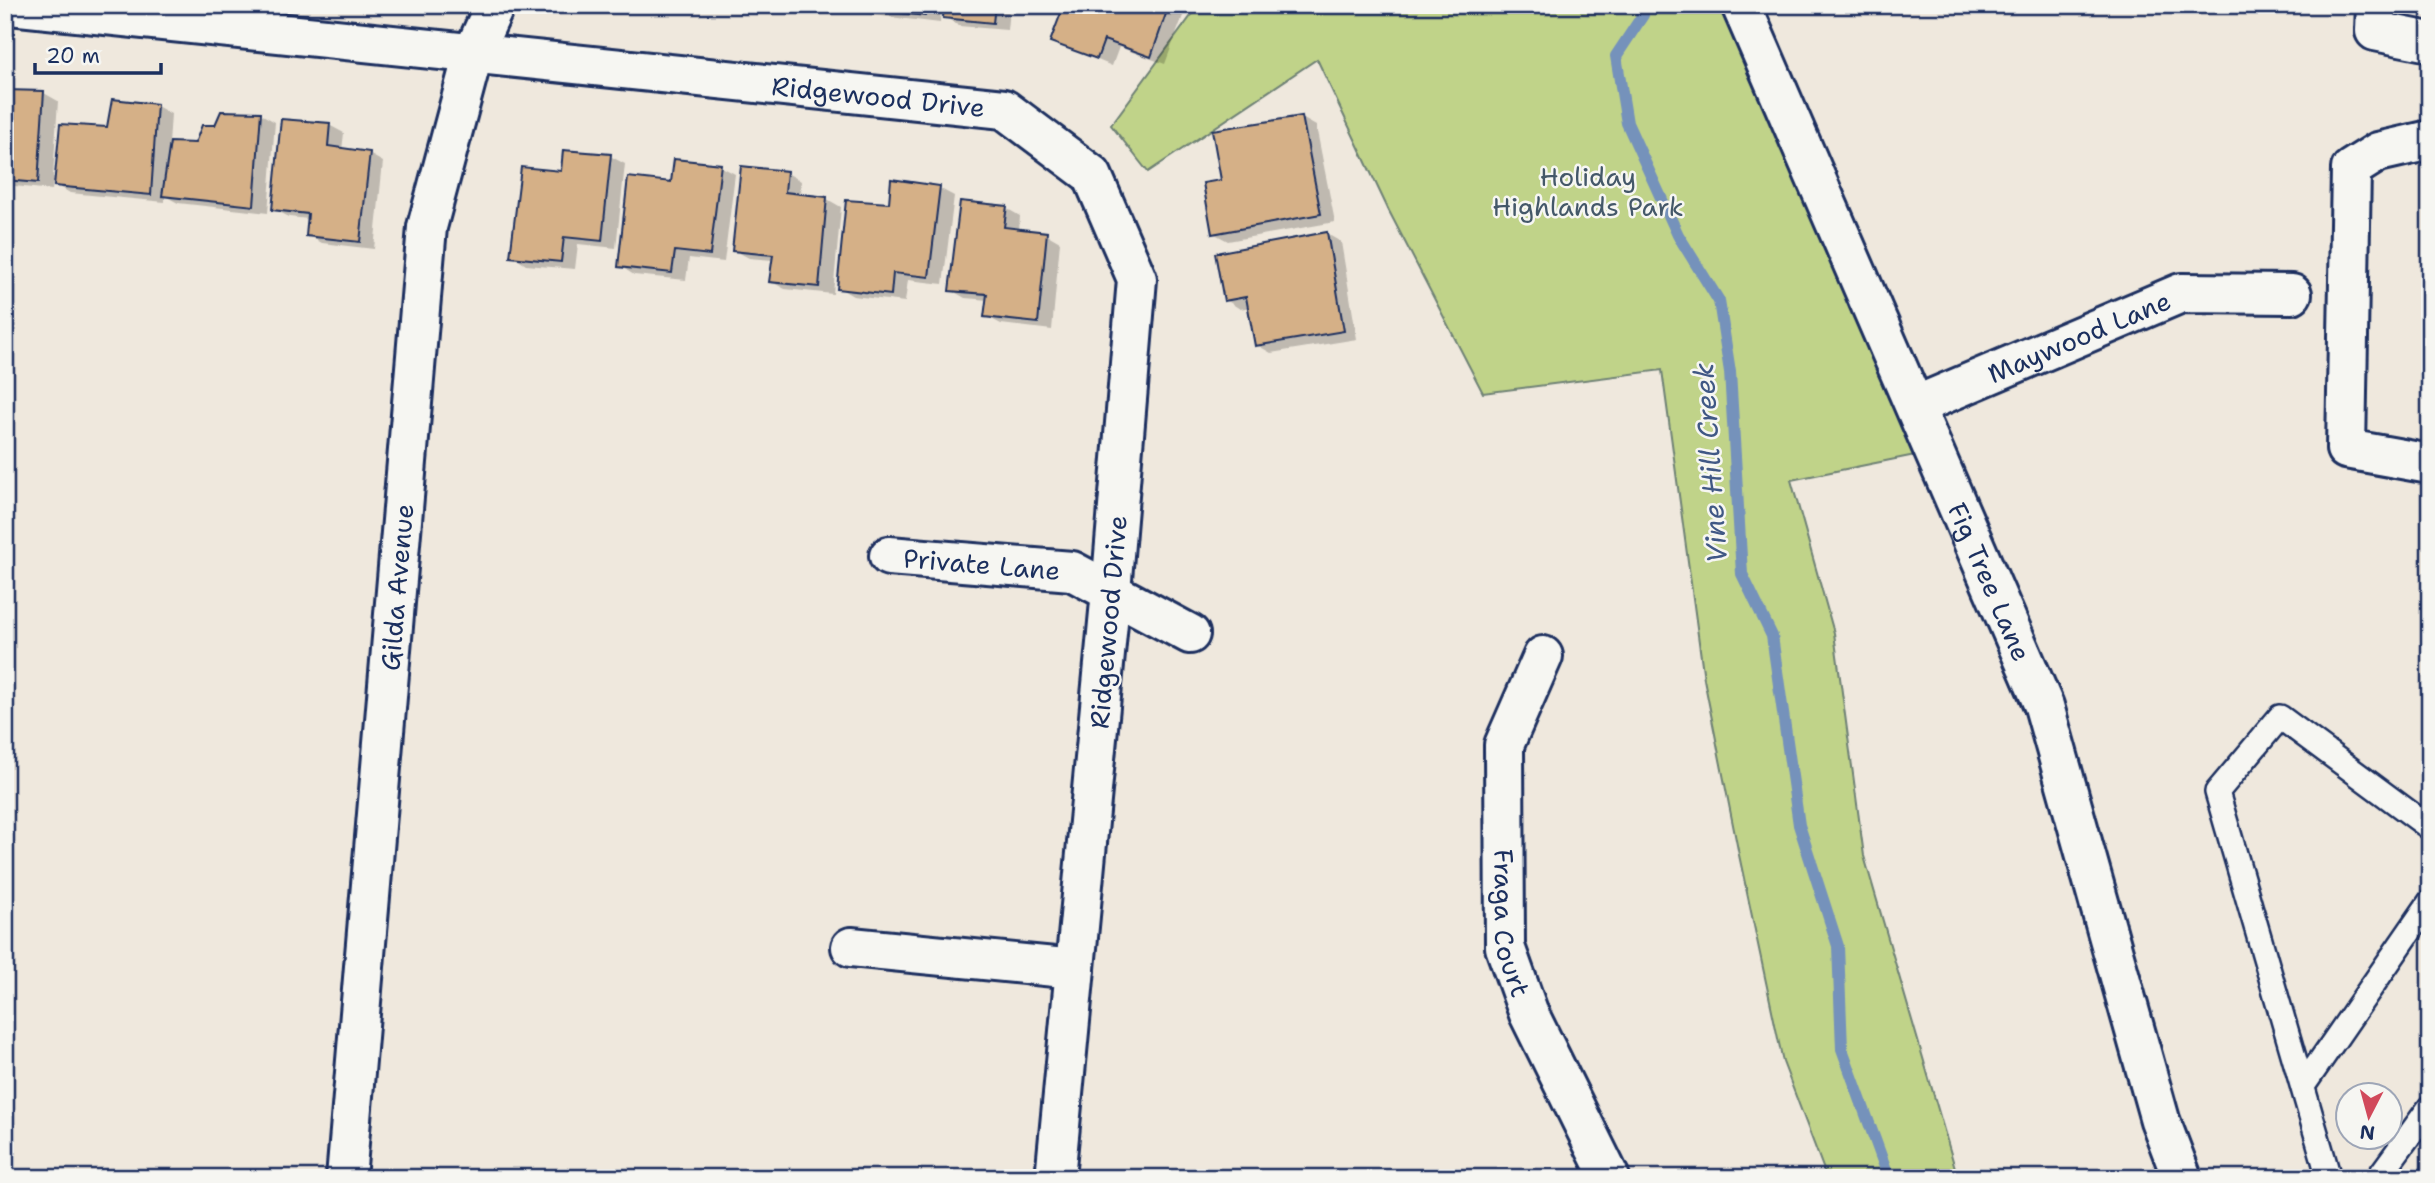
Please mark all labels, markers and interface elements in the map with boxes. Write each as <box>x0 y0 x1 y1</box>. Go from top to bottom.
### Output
scale bar <box>35 32 161 76</box>
text: 20 m <box>46 42 100 70</box>
street label: Ridgewood Drive <box>770 67 987 124</box>
park label: Holiday Highlands Park <box>1492 159 1684 224</box>
street label: Maywood Lane <box>1982 282 2176 391</box>
water label: Vine Hill Creek <box>1684 362 1736 564</box>
street label: Fig Tree Lane <box>1940 497 2040 666</box>
street label: Gilda Avenue <box>372 502 421 672</box>
street label: Ridgewood Drive <box>1081 514 1135 730</box>
street label: Private Lane <box>902 540 1062 587</box>
street label: Fraga Court <box>1487 849 1539 1002</box>
north arrow <box>2334 1082 2404 1152</box>
text: N <box>2358 1119 2376 1146</box>

